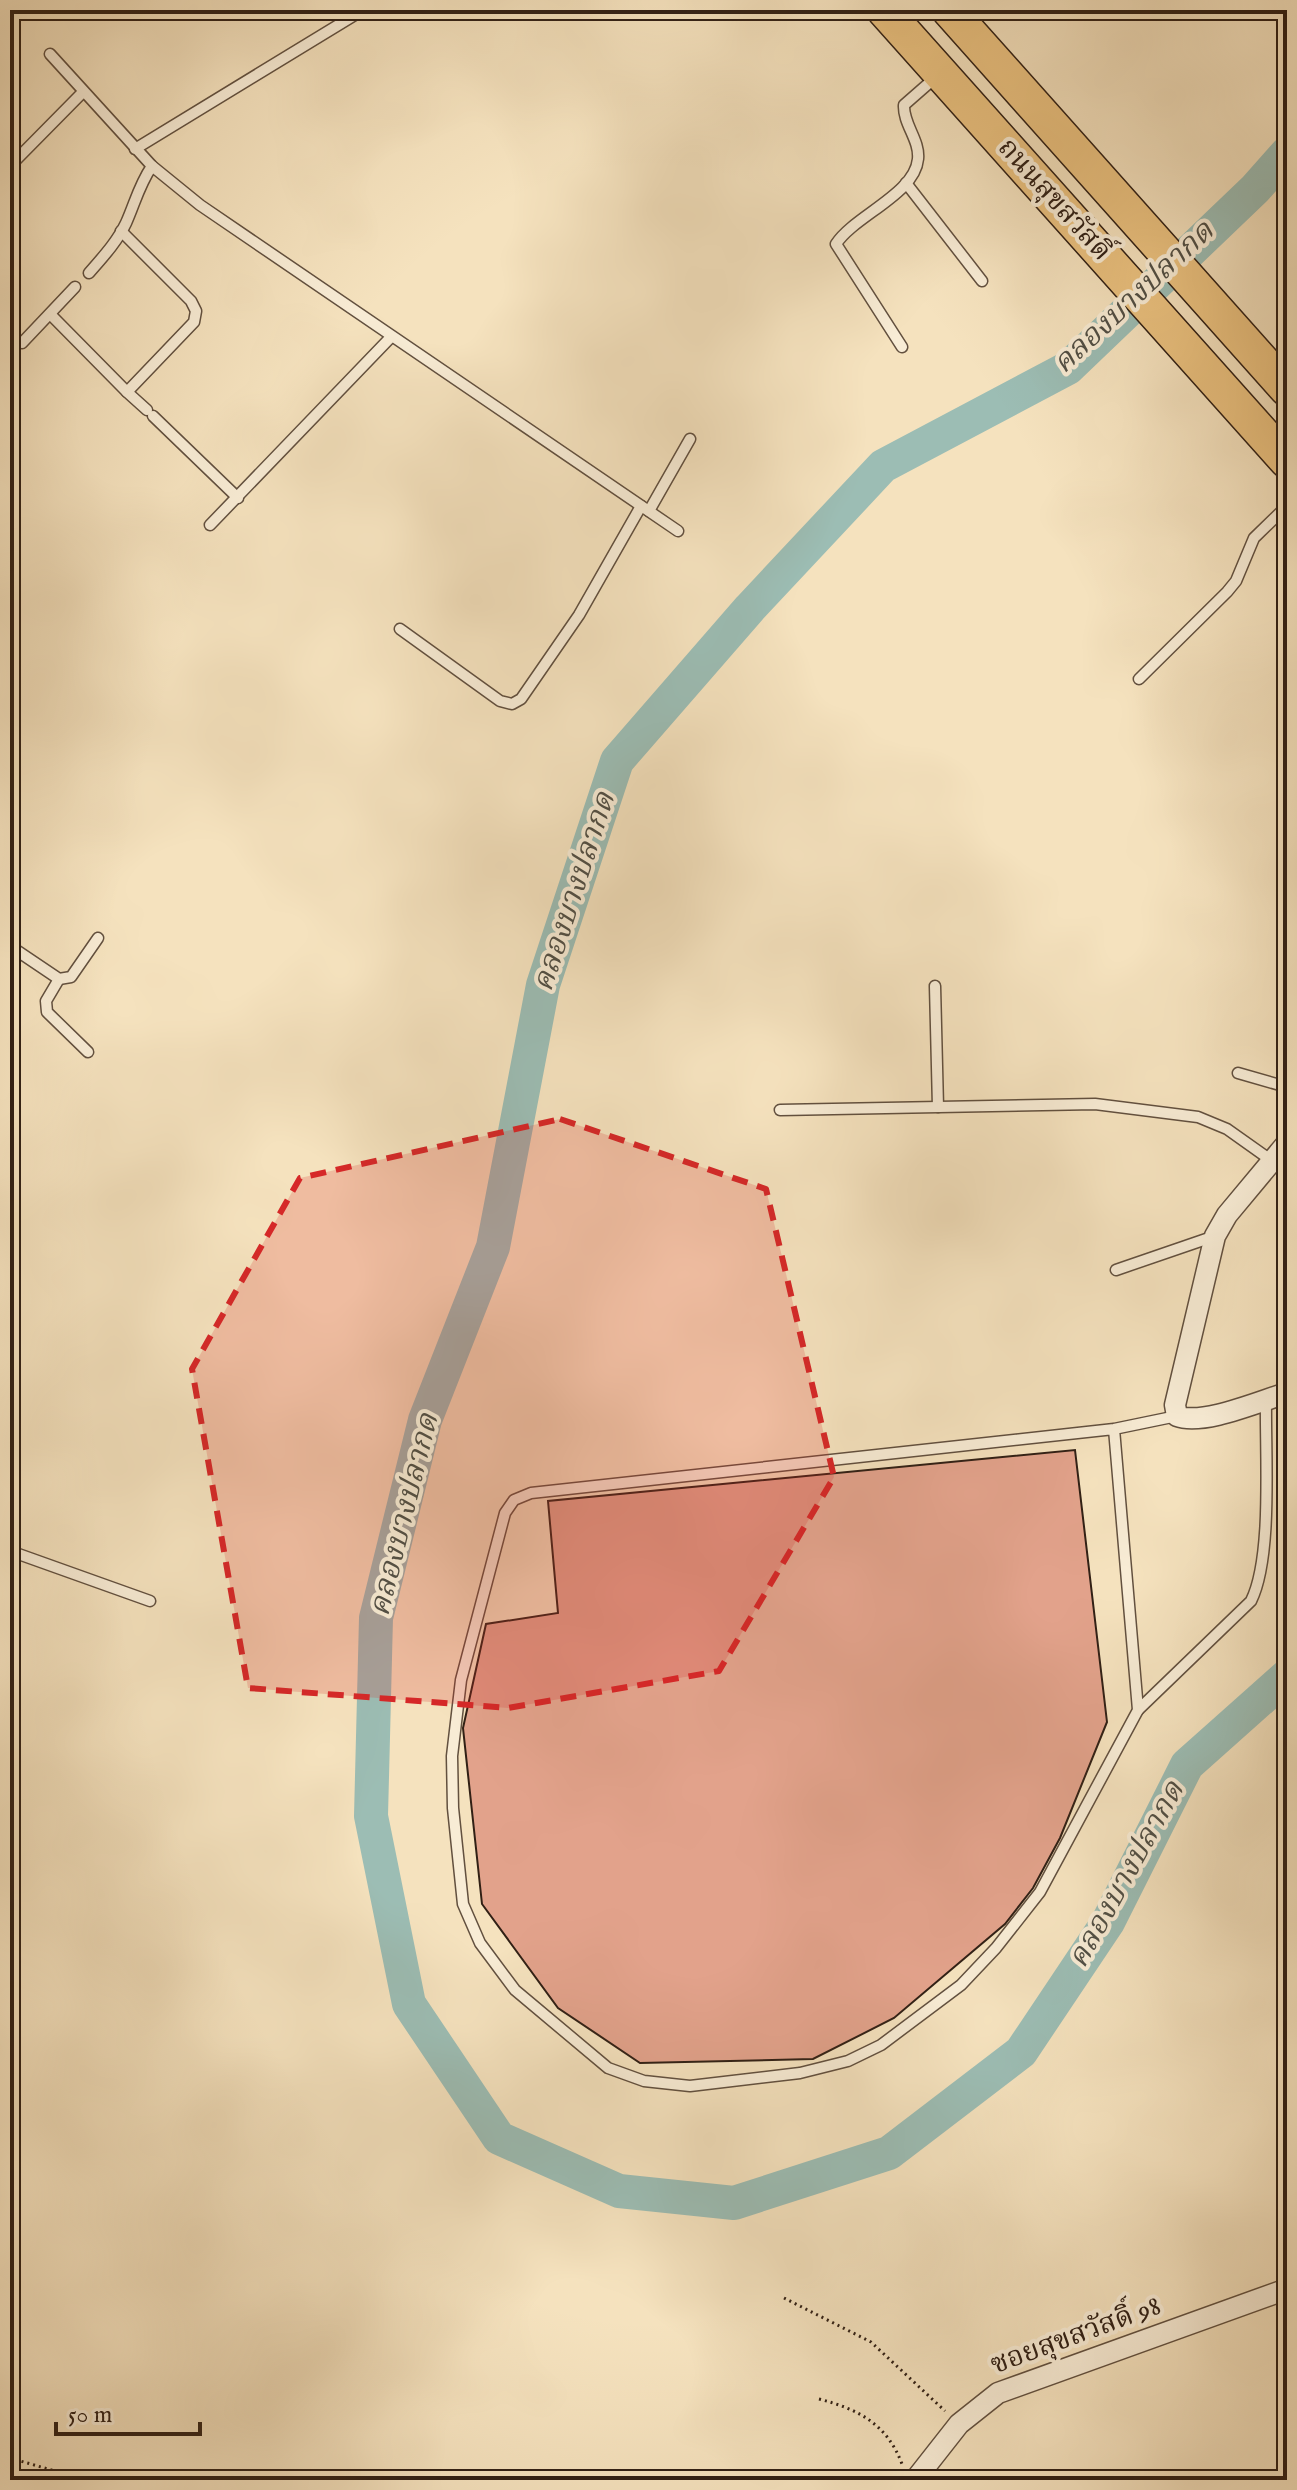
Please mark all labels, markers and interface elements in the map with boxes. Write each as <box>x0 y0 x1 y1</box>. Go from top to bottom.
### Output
street label: ถนนสุขสวัสดิ์ <box>990 128 1123 270</box>
water label: คลองบางปลากด <box>1045 213 1223 383</box>
water label: คลองบางปลากด <box>525 787 625 996</box>
water label: คลองบางปลากด <box>361 1409 449 1620</box>
water label: คลองบางปลากด <box>1060 1774 1194 1975</box>
street label: ซอยสุขสวัสดิ์ 98 <box>984 2285 1166 2383</box>
scale bar <box>56 2386 200 2436</box>
text: 50 m <box>68 2400 112 2431</box>

